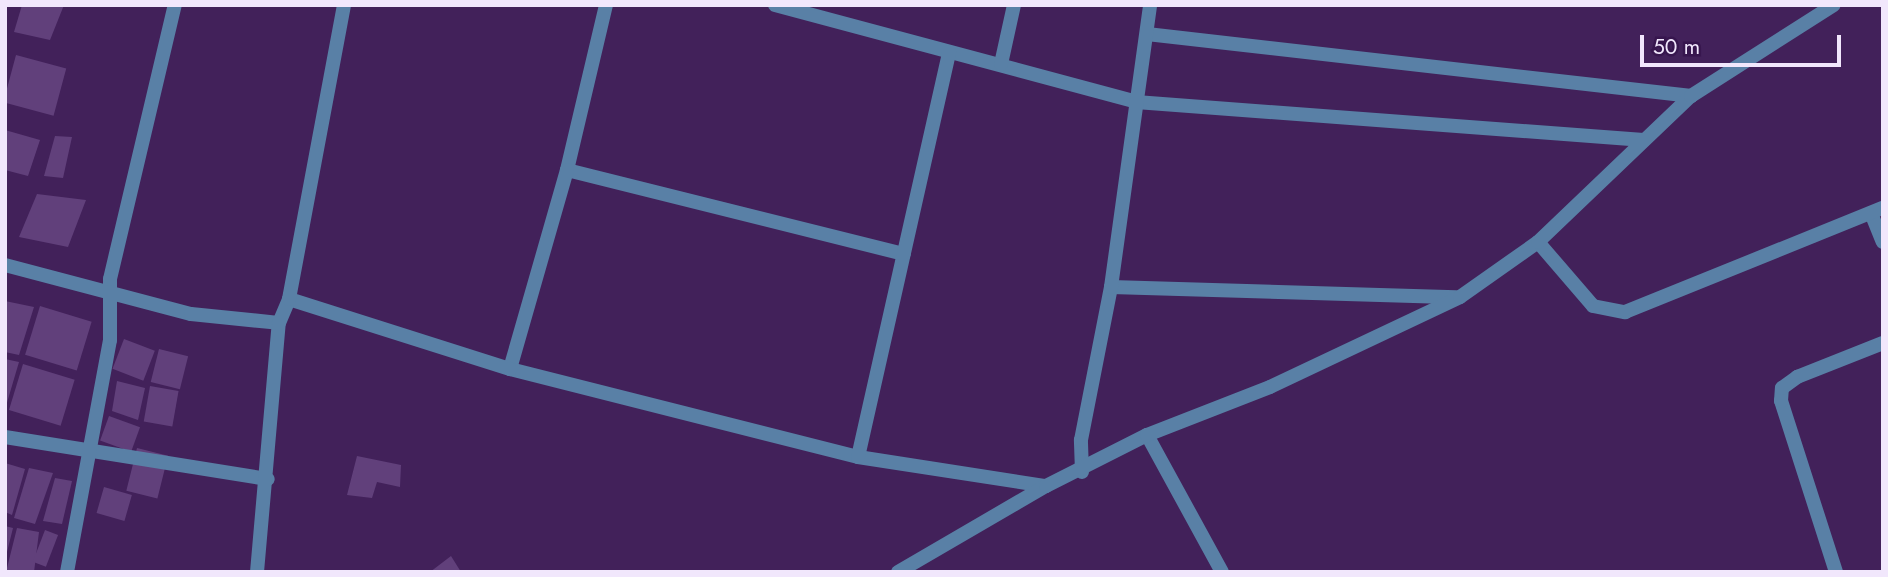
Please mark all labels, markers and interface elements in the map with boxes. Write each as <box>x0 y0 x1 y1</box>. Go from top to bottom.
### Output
scale bar <box>1643 21 1844 65</box>
text: 50 m <box>1653 32 1700 62</box>

